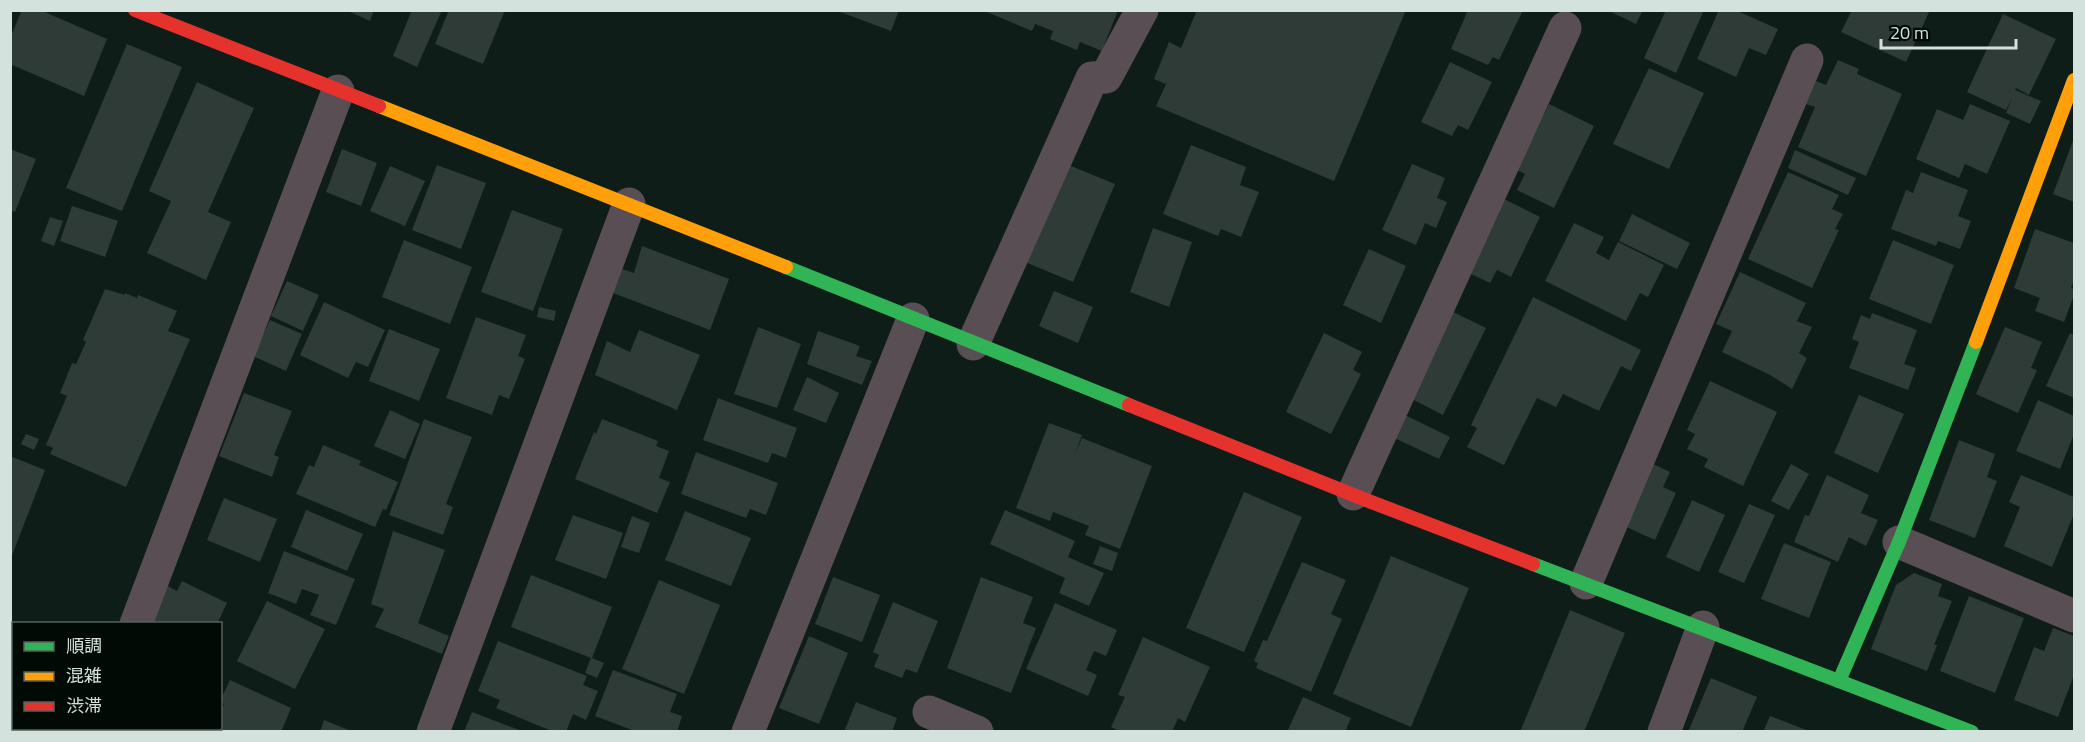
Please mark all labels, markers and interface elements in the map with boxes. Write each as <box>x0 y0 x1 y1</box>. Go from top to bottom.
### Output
scale bar <box>1881 12 2016 50</box>
text: 20 m <box>1890 19 1929 46</box>
legend <box>12 622 222 730</box>
text: 順調 <box>66 632 102 659</box>
text: 混雑 <box>66 662 102 689</box>
text: 渋滞 <box>66 692 102 719</box>

